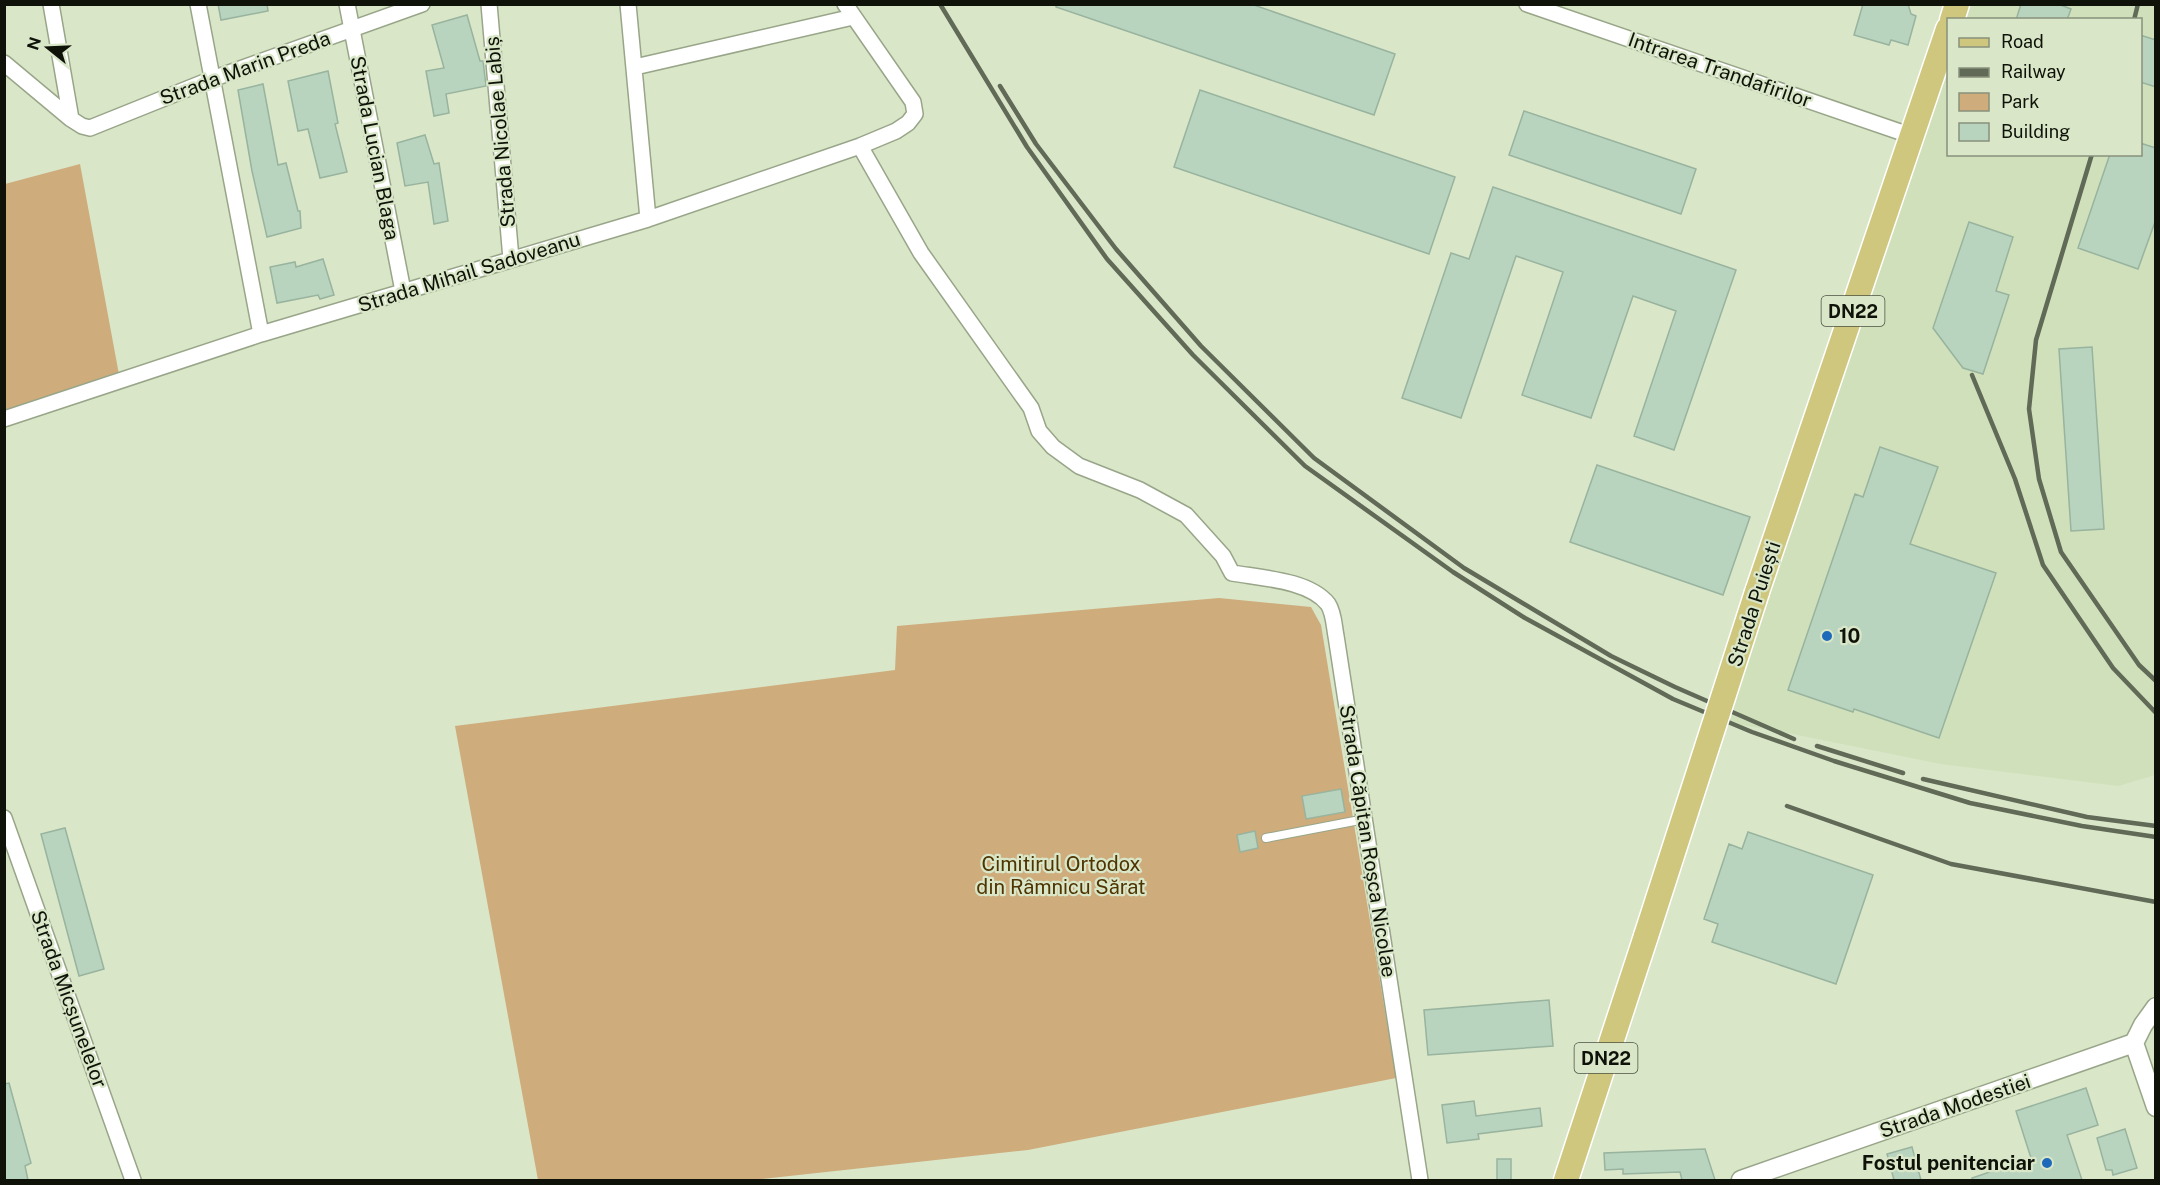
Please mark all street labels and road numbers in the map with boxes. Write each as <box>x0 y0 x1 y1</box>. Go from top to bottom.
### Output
street label: Strada Marin Preda <box>156 26 334 110</box>
street label: Intrarea Trandafirilor <box>1625 27 1815 113</box>
street label: Strada Nicolae Labiș <box>480 35 520 229</box>
street label: Strada Lucian Blaga <box>345 54 405 242</box>
street label: Strada Mihail Sadoveanu <box>355 227 583 317</box>
road number: DN22 <box>1822 296 1884 326</box>
street label: Strada Puiești <box>1722 538 1786 670</box>
street label: Strada Căpitan Roșca Nicolae <box>1335 703 1401 979</box>
street label: Strada Micșunelelor <box>26 907 112 1091</box>
road number: DN22 <box>1574 1043 1638 1073</box>
street label: Strada Modestiei <box>1876 1069 2034 1143</box>

